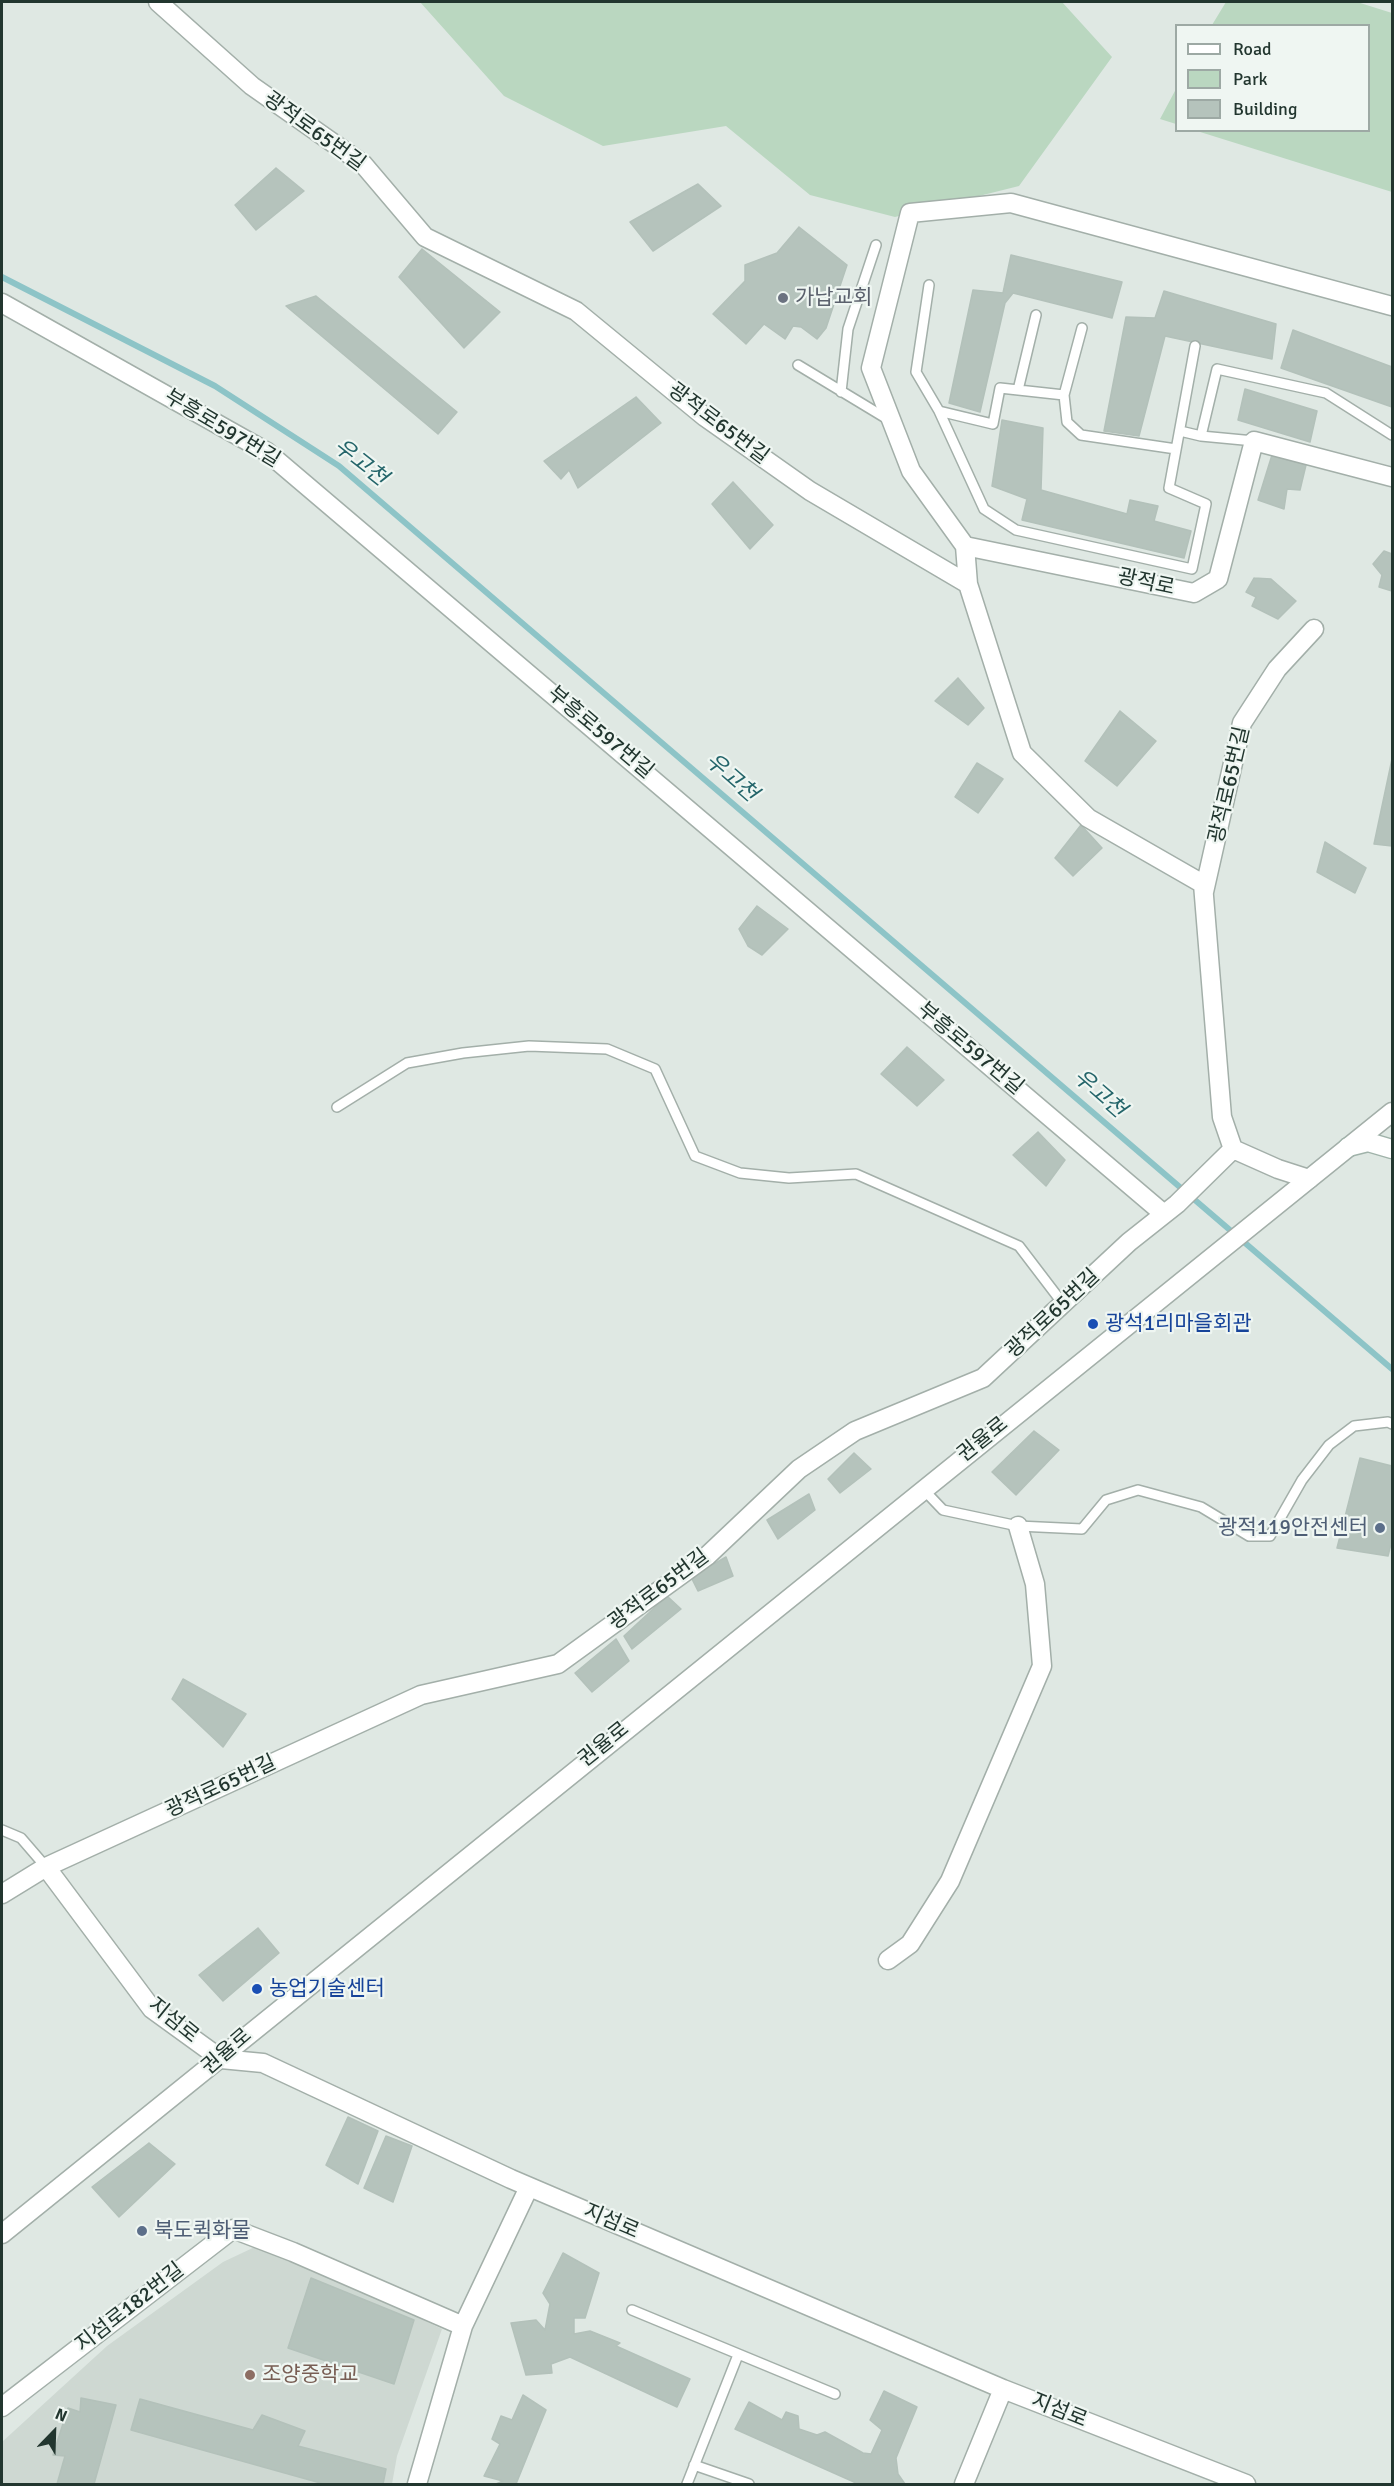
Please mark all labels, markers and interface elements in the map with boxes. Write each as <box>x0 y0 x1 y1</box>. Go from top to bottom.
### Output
legend <box>1175 24 1370 132</box>
text: Road <box>1233 38 1272 60</box>
text: Park <box>1233 68 1268 90</box>
street label: 광적로65번길 <box>258 87 370 177</box>
text: Building <box>1233 98 1297 120</box>
place label: 가납교회 <box>795 285 872 311</box>
marker: 가납교회 <box>776 291 790 305</box>
street label: 광적로65번길 <box>663 378 773 470</box>
street label: 부흥로597번길 <box>160 385 284 473</box>
water label: 우고천 <box>328 434 392 492</box>
street label: 광적로 <box>1115 565 1177 601</box>
street label: 부흥로597번길 <box>542 681 658 785</box>
street label: 광적로65번길 <box>1204 724 1256 846</box>
water label: 우고천 <box>699 748 763 808</box>
street label: 부흥로597번길 <box>912 997 1028 1101</box>
water label: 우고천 <box>1067 1064 1131 1124</box>
street label: 광적로65번길 <box>1001 1264 1105 1364</box>
place label: 광석1리마을회관 <box>1105 1311 1252 1337</box>
marker: 광석1리마을회관 <box>1086 1317 1100 1331</box>
street label: 권율로 <box>953 1412 1013 1468</box>
place label: 광적119안전센터 <box>1218 1515 1368 1541</box>
marker: 광적119안전센터 <box>1373 1521 1387 1535</box>
street label: 광적로65번길 <box>604 1544 714 1636</box>
street label: 권율로 <box>574 1717 634 1773</box>
street label: 광적로65번길 <box>162 1750 280 1824</box>
place label: 농업기술센터 <box>269 1976 385 2002</box>
marker: 농업기술센터 <box>250 1982 264 1996</box>
street label: 지섬로 <box>143 1993 203 2049</box>
street label: 권율로 <box>197 2023 257 2081</box>
street label: 지섬로 <box>579 2199 643 2245</box>
place label: 북도퀵화물 <box>154 2218 251 2244</box>
marker: 북도퀵화물 <box>135 2224 149 2238</box>
street label: 지섬로182번길 <box>71 2258 189 2358</box>
place label: 조양중학교 <box>262 2362 359 2388</box>
marker: 조양중학교 <box>243 2368 257 2382</box>
street label: 지섬로 <box>1027 2388 1091 2434</box>
north arrow <box>24 2402 84 2462</box>
text: N <box>52 2404 70 2427</box>

